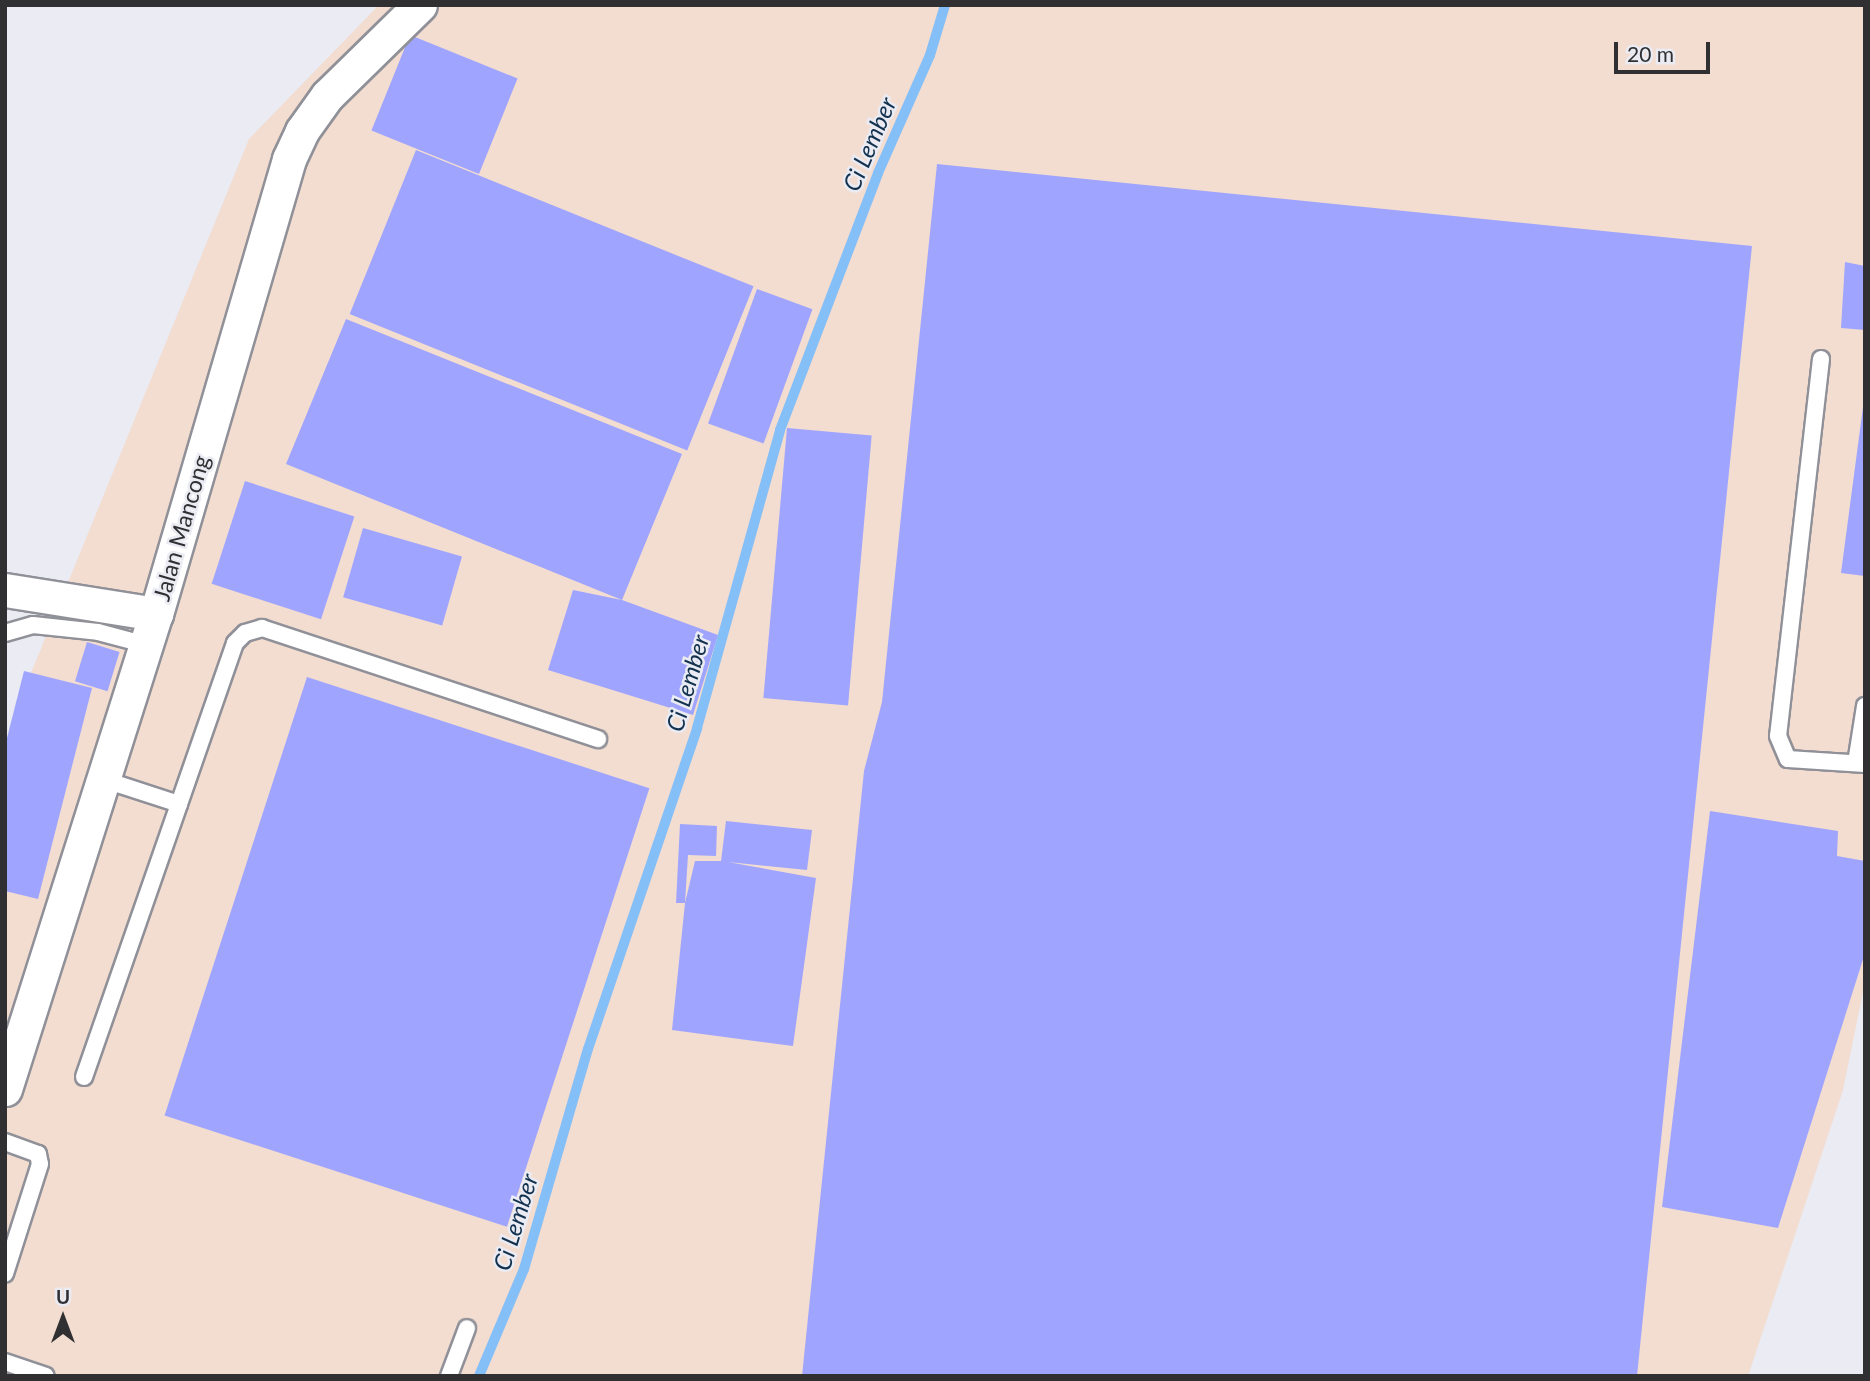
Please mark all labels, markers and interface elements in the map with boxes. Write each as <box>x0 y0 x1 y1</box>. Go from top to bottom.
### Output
scale bar <box>1618 28 1714 72</box>
text: 20 m <box>1627 41 1674 66</box>
water label: Ci Lember <box>836 93 902 195</box>
street label: Jalan Mancong <box>147 452 215 604</box>
water label: Ci Lember <box>659 631 715 735</box>
water label: Ci Lember <box>487 1170 543 1274</box>
north arrow <box>28 1283 98 1353</box>
text: U <box>56 1285 70 1308</box>

